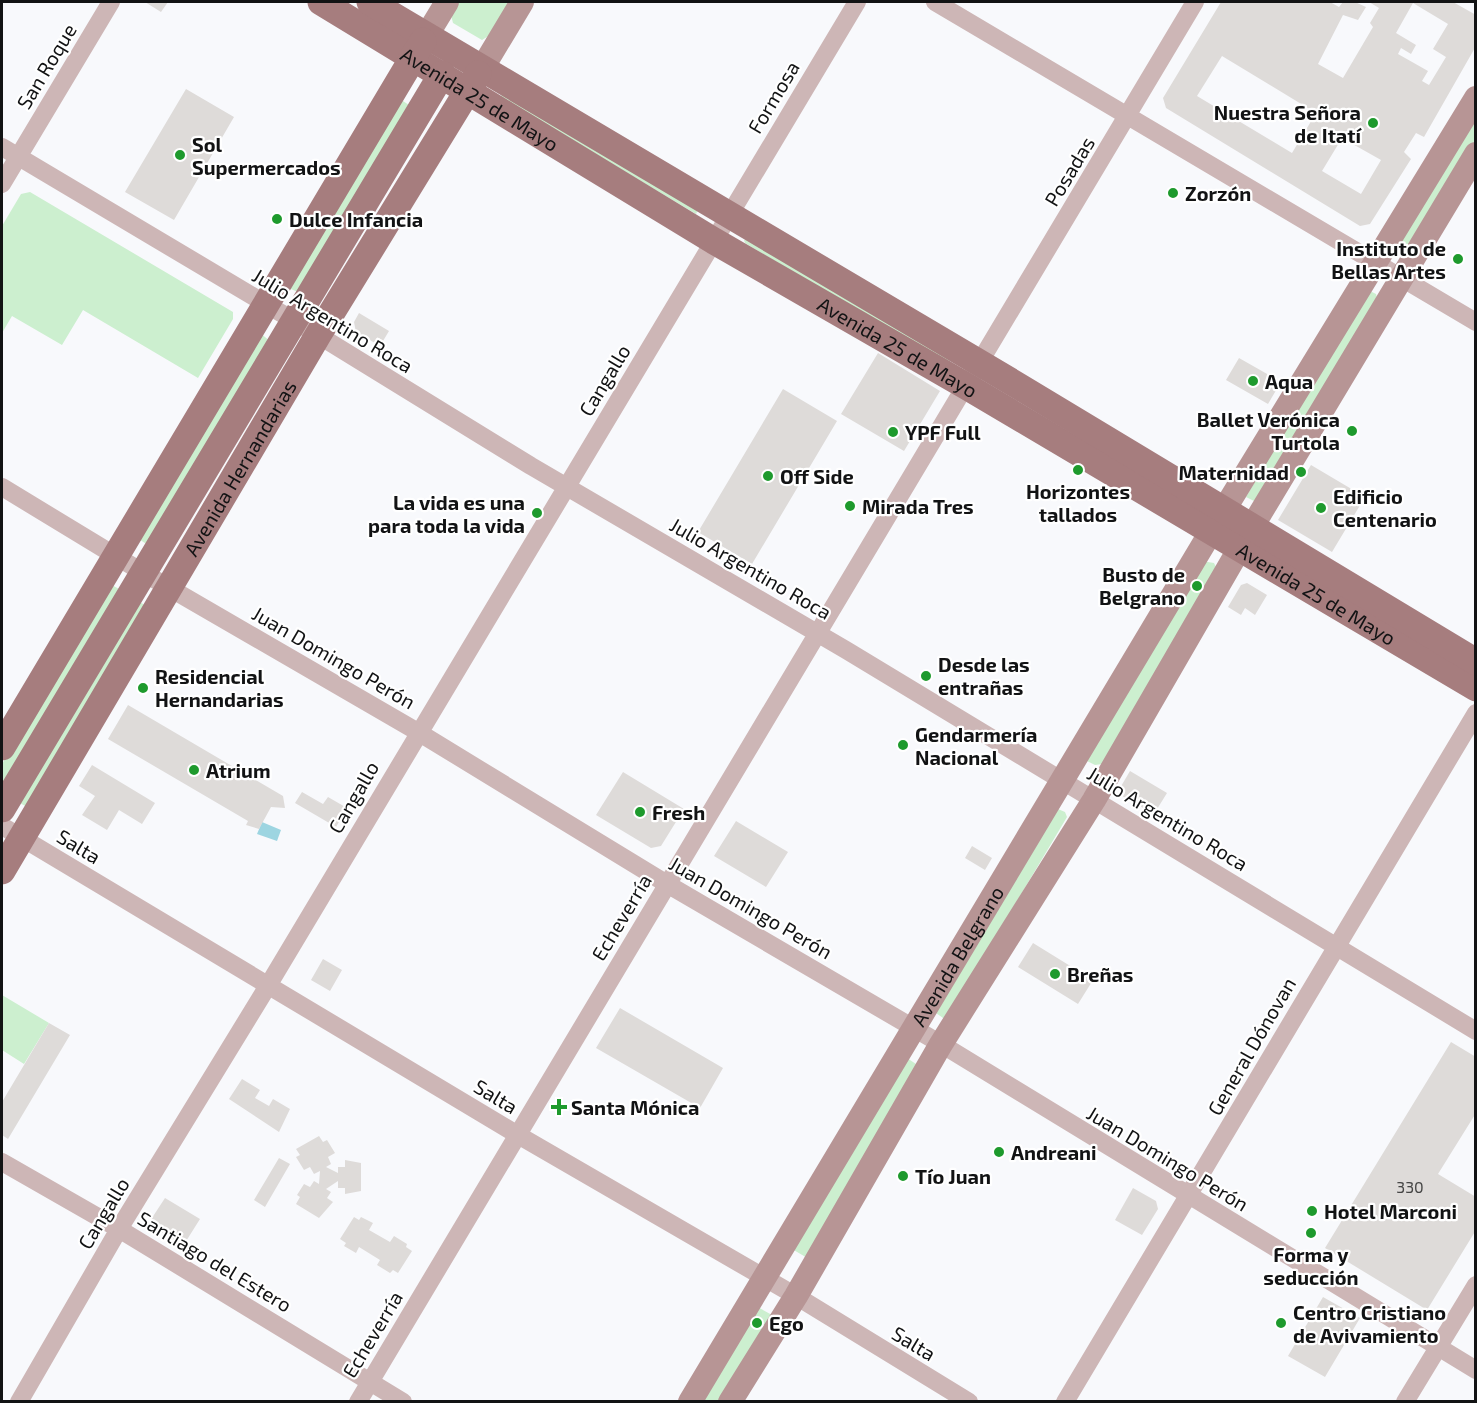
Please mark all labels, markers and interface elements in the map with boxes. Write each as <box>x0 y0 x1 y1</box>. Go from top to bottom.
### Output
street label: San Roque <box>11 19 81 113</box>
street label: Avenida 25 de Mayo <box>397 42 563 156</box>
street label: Formosa <box>742 57 804 137</box>
place label: Nuestra Señora de Itatí <box>1214 100 1362 147</box>
marker: Nuestra Señora de Itatí <box>1366 116 1380 130</box>
place label: Sol Supermercados <box>192 132 341 179</box>
street label: Posadas <box>1039 132 1099 210</box>
marker: Sol Supermercados <box>173 148 187 162</box>
place label: Zorzón <box>1185 181 1251 205</box>
marker: Zorzón <box>1166 186 1180 200</box>
place label: Dulce Infancia <box>289 207 423 231</box>
marker: Dulce Infancia <box>270 212 284 226</box>
place label: Instituto de Bellas Artes <box>1331 236 1446 283</box>
marker: Instituto de Bellas Artes <box>1451 252 1465 266</box>
street label: Julio Argentino Roca <box>249 263 417 377</box>
street label: Avenida 25 de Mayo <box>814 291 982 402</box>
street label: Cangallo <box>573 340 635 420</box>
place label: Aqua <box>1265 369 1313 393</box>
marker: Aqua <box>1246 374 1260 388</box>
street label: Avenida Hernandarias <box>179 376 301 560</box>
place label: Ballet Verónica Turtola <box>1197 407 1340 454</box>
place label: YPF Full <box>905 420 981 444</box>
marker: Ballet Verónica Turtola <box>1345 424 1359 438</box>
marker: YPF Full <box>886 425 900 439</box>
place label: Maternidad <box>1178 460 1289 484</box>
marker: Horizontes tallados <box>1071 463 1085 477</box>
place label: Off Side <box>780 464 854 488</box>
marker: Maternidad <box>1294 465 1308 479</box>
marker: Off Side <box>761 469 775 483</box>
place label: Horizontes tallados <box>1026 479 1130 526</box>
place label: Edificio Centenario <box>1333 484 1437 531</box>
place label: La vida es una para toda la vida <box>368 490 525 537</box>
place label: Mirada Tres <box>862 494 974 518</box>
marker: Mirada Tres <box>843 499 857 513</box>
marker: Edificio Centenario <box>1314 501 1328 515</box>
marker: La vida es una para toda la vida <box>530 506 544 520</box>
street label: Julio Argentino Roca <box>666 512 836 624</box>
street label: Avenida 25 de Mayo <box>1233 537 1400 650</box>
place label: Busto de Belgrano <box>1099 562 1185 609</box>
marker: Busto de Belgrano <box>1190 579 1204 593</box>
street label: Juan Domingo Perón <box>248 601 420 713</box>
place label: Desde las entrañas <box>938 652 1030 699</box>
place label: Residencial Hernandarias <box>155 664 284 711</box>
marker: Desde las entrañas <box>919 669 933 683</box>
marker: Residencial Hernandarias <box>136 681 150 695</box>
place label: Gendarmería Nacional <box>915 722 1038 769</box>
marker: Gendarmería Nacional <box>896 738 910 752</box>
street label: Cangallo <box>323 757 383 837</box>
place label: Atrium <box>206 758 271 782</box>
street label: Julio Argentino Roca <box>1084 761 1252 875</box>
marker: Atrium <box>187 763 201 777</box>
place label: Fresh <box>652 800 705 824</box>
marker: Fresh <box>633 805 647 819</box>
street label: Salta <box>53 824 105 868</box>
street label: Juan Domingo Perón <box>665 851 837 963</box>
street label: Echeverría <box>586 869 656 965</box>
street label: Avenida Belgrano <box>906 881 1008 1030</box>
place label: Breñas <box>1067 962 1134 986</box>
marker: Breñas <box>1048 967 1062 981</box>
street label: General Dónovan <box>1202 973 1300 1119</box>
street label: Salta <box>470 1074 522 1118</box>
place label: Santa Mónica <box>571 1095 699 1119</box>
marker: Santa Mónica <box>552 1100 566 1114</box>
street label: Juan Domingo Perón <box>1083 1100 1253 1216</box>
place label: Andreani <box>1011 1140 1097 1164</box>
marker: Andreani <box>992 1145 1006 1159</box>
place label: Tío Juan <box>915 1164 991 1188</box>
marker: Tío Juan <box>896 1169 910 1183</box>
street label: Cangallo <box>72 1173 134 1253</box>
house number: 330 <box>1396 1177 1424 1196</box>
place label: Hotel Marconi <box>1324 1199 1457 1223</box>
marker: Hotel Marconi <box>1305 1204 1319 1218</box>
street label: Santiago del Estero <box>134 1206 296 1316</box>
marker: Forma y seducción <box>1304 1226 1318 1240</box>
place label: Forma y seducción <box>1263 1242 1359 1289</box>
street label: Echeverría <box>337 1286 407 1382</box>
place label: Centro Cristiano de Avivamiento <box>1293 1300 1446 1347</box>
place label: Ego <box>769 1311 804 1335</box>
marker: Ego <box>750 1316 764 1330</box>
marker: Centro Cristiano de Avivamiento <box>1274 1316 1288 1330</box>
street label: Salta <box>888 1321 940 1365</box>

